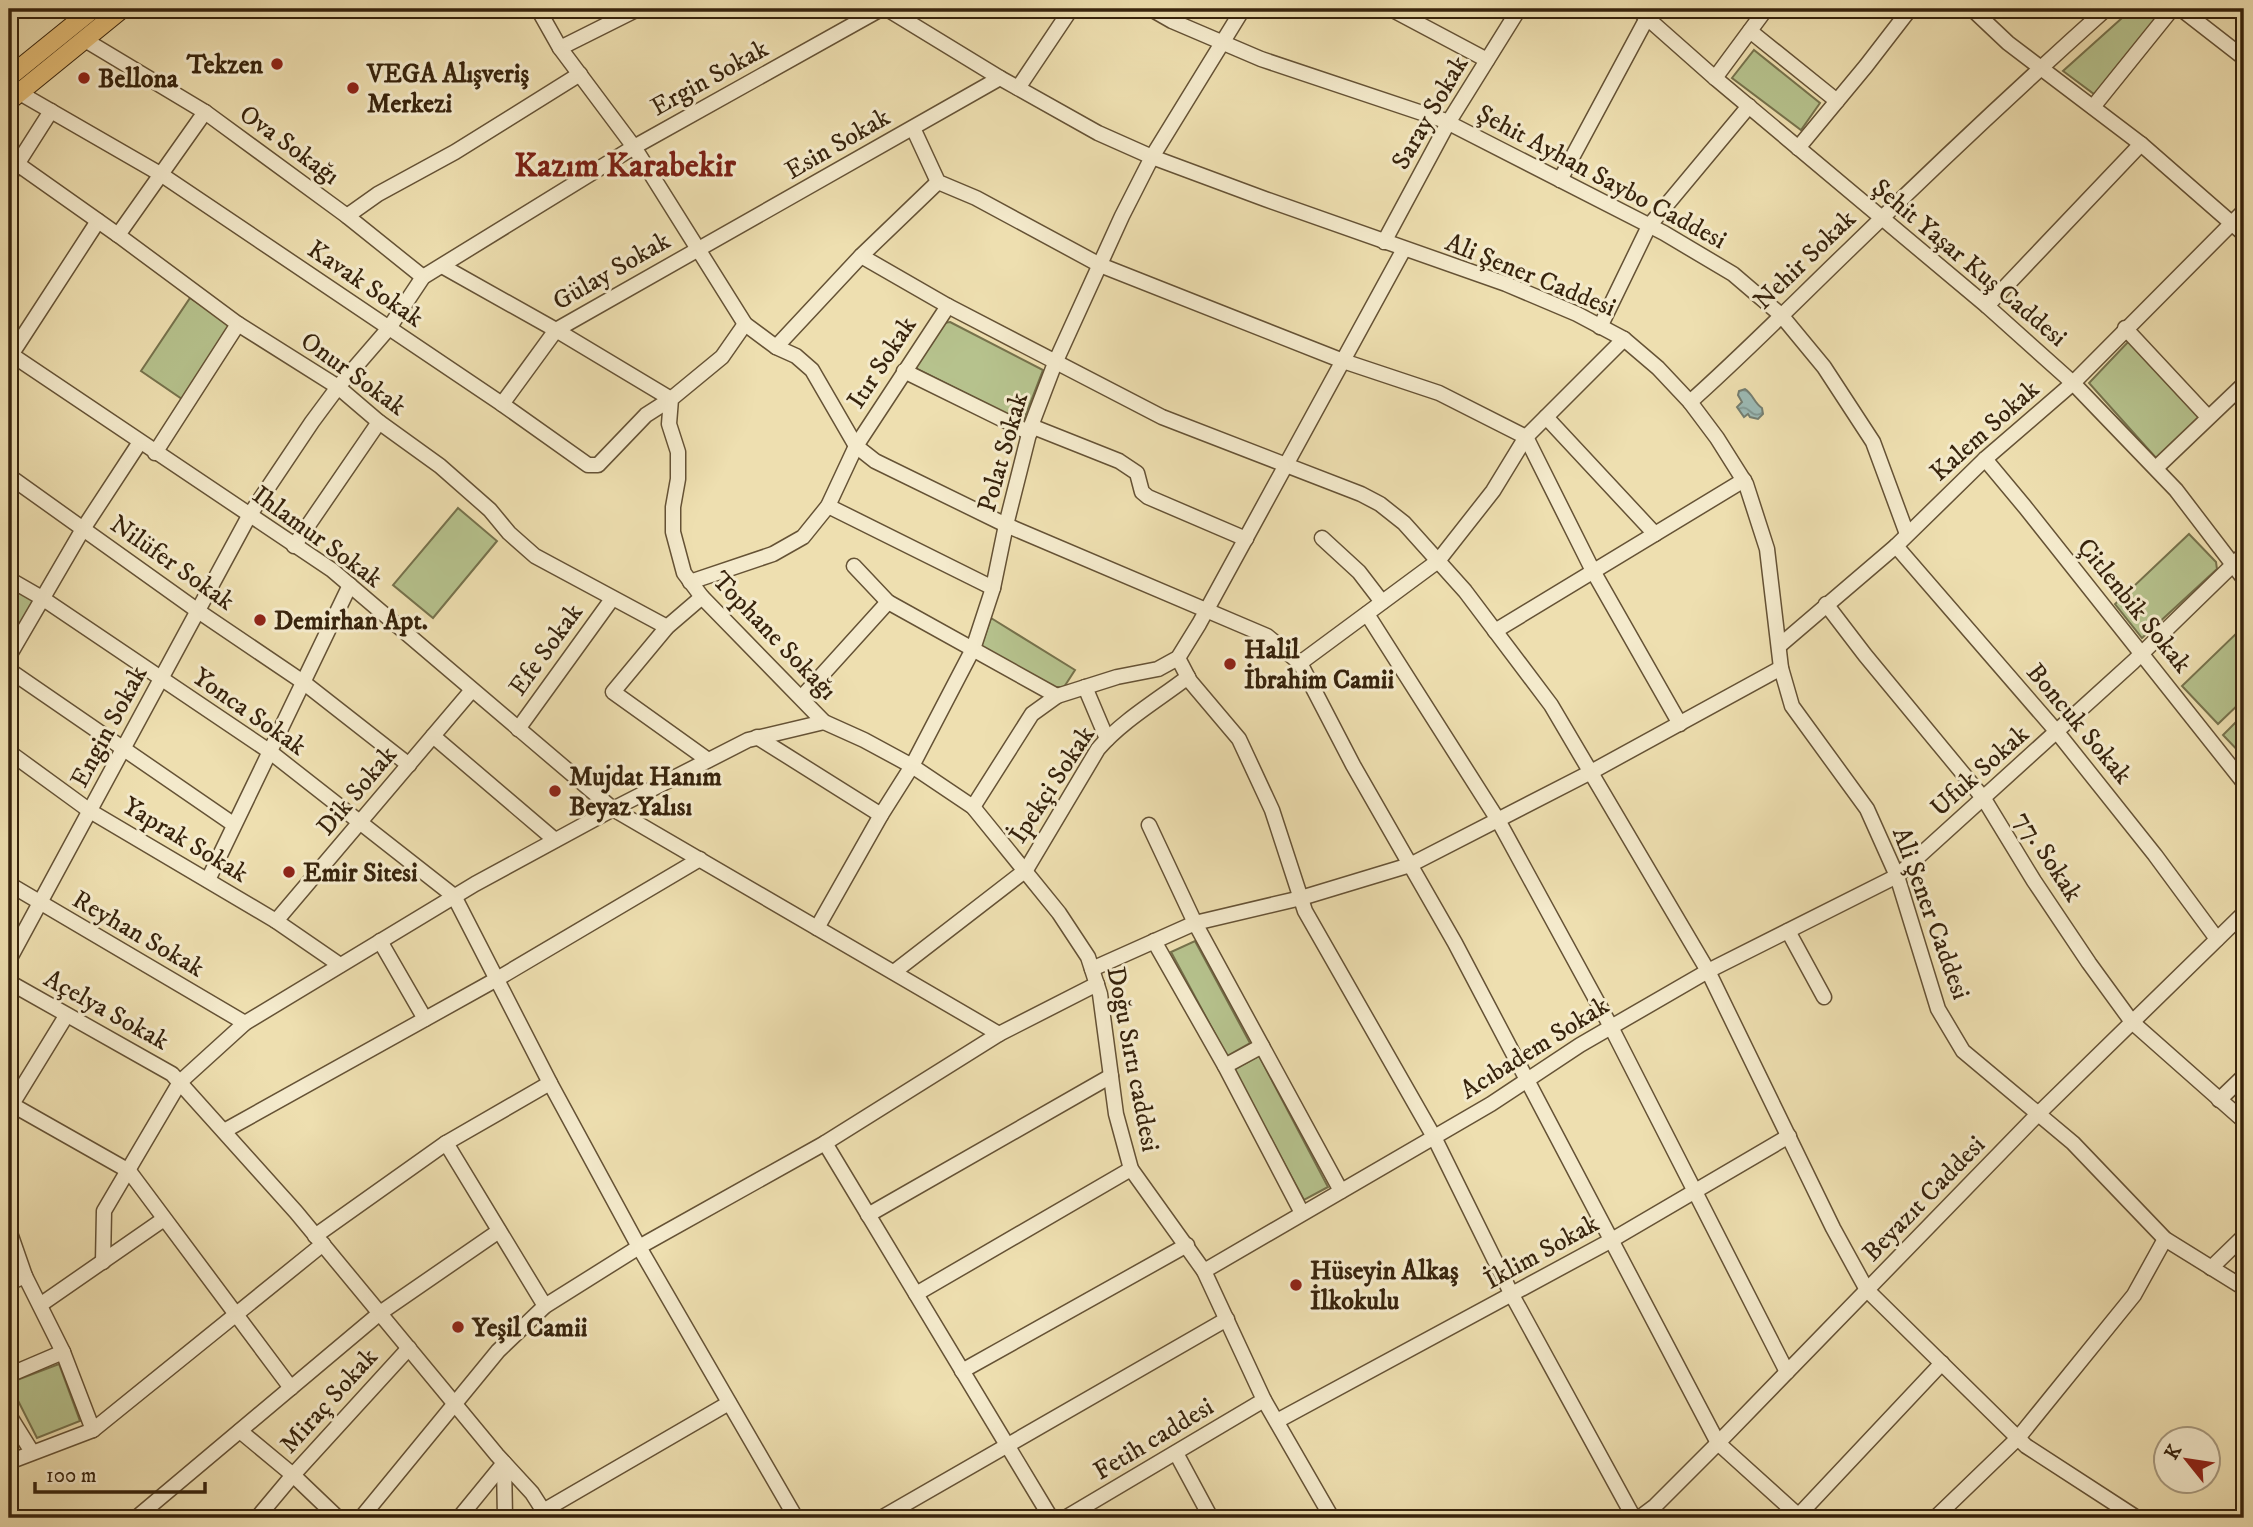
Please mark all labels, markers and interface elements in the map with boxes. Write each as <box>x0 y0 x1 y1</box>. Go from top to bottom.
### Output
street label: Ergin Sokak <box>645 32 775 124</box>
place label: Tekzen <box>186 49 263 82</box>
street label: Saray Sokak <box>1384 50 1476 176</box>
marker: Tekzen <box>269 56 285 72</box>
place label: VEGA Alışveriş Merkezi <box>366 58 529 121</box>
place label: Bellona <box>98 63 179 96</box>
marker: Bellona <box>76 70 92 86</box>
marker: VEGA Alışveriş Merkezi <box>345 80 361 96</box>
street label: Şehit Ayhan Saybo Caddesi <box>1471 97 1732 257</box>
street label: Ova Sokağı <box>233 98 346 193</box>
street label: Esin Sokak <box>779 101 896 188</box>
district label: Kazım Karabekir <box>514 146 737 187</box>
street label: Şehit Yaşar Kuş Caddesi <box>1865 172 2073 354</box>
street label: Nehir Sokak <box>1747 203 1863 317</box>
street label: Gülay Sokak <box>547 224 677 318</box>
street label: Ali Şener Caddesi <box>1440 226 1621 325</box>
street label: Kavak Sokak <box>301 233 430 335</box>
street label: Itır Sokak <box>840 310 924 415</box>
street label: Onur Sokak <box>294 325 413 424</box>
street label: Kalem Sokak <box>1923 373 2047 489</box>
street label: Polat Sokak <box>971 389 1036 516</box>
street label: Ihlamur Sokak <box>245 479 389 596</box>
street label: Nilüfer Sokak <box>103 508 241 618</box>
street label: Çitlenbik Sokak <box>2069 532 2198 680</box>
street label: Tophane Sokağı <box>704 565 844 707</box>
street label: Efe Sokak <box>502 597 591 702</box>
place label: Demirhan Apt. <box>274 605 428 638</box>
marker: Demirhan Apt. <box>252 612 268 628</box>
place label: Halil İbrahim Camii <box>1244 634 1395 697</box>
marker: Halil İbrahim Camii <box>1222 656 1238 672</box>
street label: Boncuk Sokak <box>2019 657 2139 791</box>
street label: Engin Sokak <box>63 660 155 793</box>
street label: Yonca Sokak <box>186 661 313 764</box>
street label: Ufuk Sokak <box>1924 718 2036 824</box>
street label: İpekçi Sokak <box>1001 719 1103 850</box>
street label: Dik Sokak <box>310 739 404 843</box>
place label: Mujdat Hanım Beyaz Yalısı <box>569 761 722 824</box>
marker: Mujdat Hanım Beyaz Yalısı <box>547 783 563 799</box>
street label: Yaprak Sokak <box>116 790 254 891</box>
street label: 77. Sokak <box>2006 805 2089 909</box>
street label: Ali Şener Caddesi <box>1884 823 1977 1004</box>
place label: Emir Sitesi <box>303 857 418 890</box>
marker: Emir Sitesi <box>281 864 297 880</box>
street label: Reyhan Sokak <box>66 883 210 985</box>
street label: Açelya Sokak <box>38 962 175 1058</box>
street label: Doğu Sırtı caddesi <box>1098 964 1167 1155</box>
street label: Acıbadem Sokak <box>1454 989 1616 1107</box>
street label: Beyazıt Caddesi <box>1856 1129 1993 1269</box>
street label: İklim Sokak <box>1478 1206 1605 1297</box>
place label: Hüseyin Alkaş İlkokulu <box>1310 1255 1459 1318</box>
marker: Hüseyin Alkaş İlkokulu <box>1288 1277 1304 1293</box>
place label: Yeşil Camii <box>471 1312 588 1345</box>
marker: Yeşil Camii <box>450 1319 466 1335</box>
street label: Miraç Sokak <box>273 1341 385 1461</box>
street label: Fetih caddesi <box>1088 1390 1220 1488</box>
north arrow <box>2152 1426 2222 1496</box>
text: K <box>2160 1440 2187 1464</box>
scale bar <box>35 1450 205 1494</box>
text: 100 m <box>46 1463 97 1489</box>

